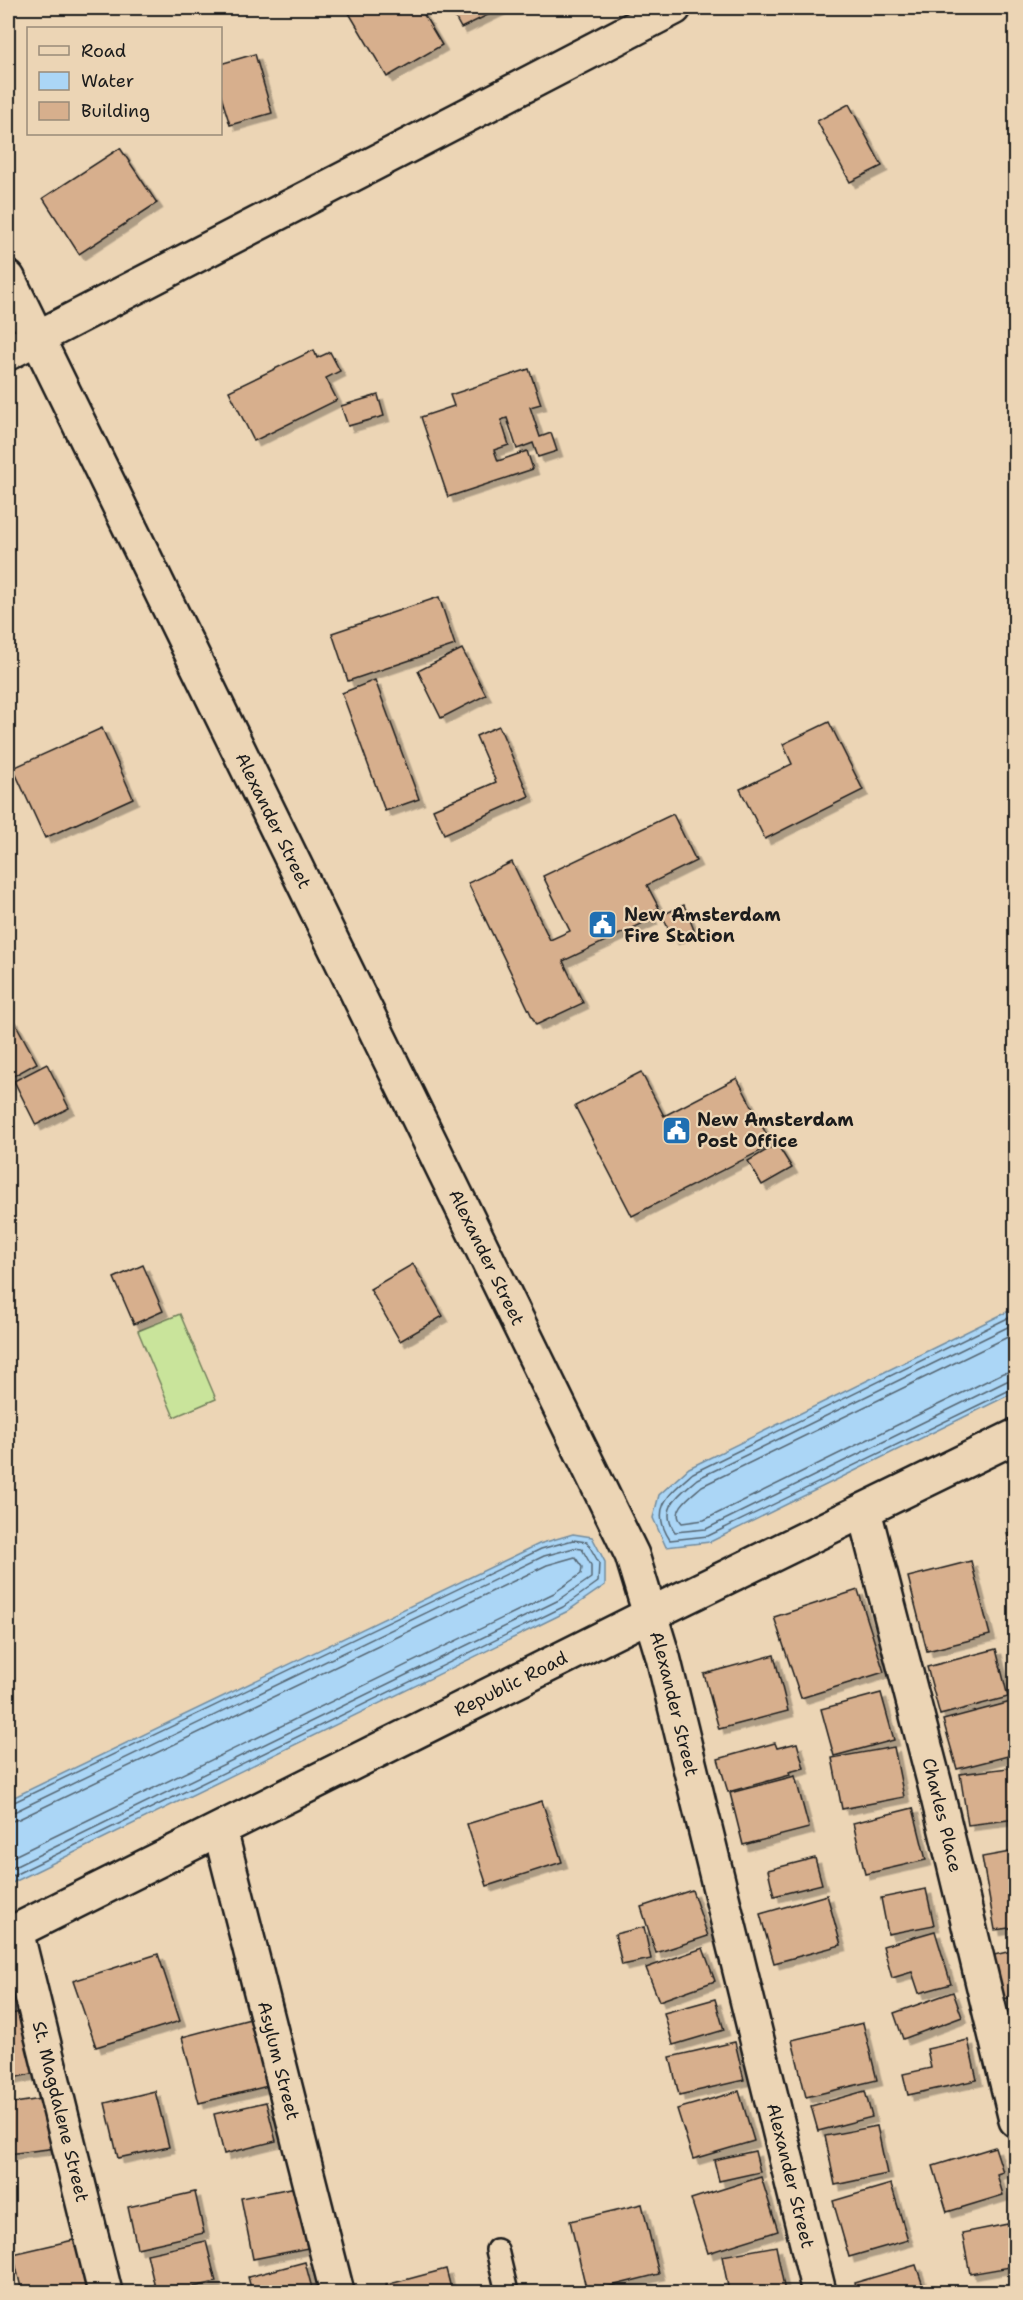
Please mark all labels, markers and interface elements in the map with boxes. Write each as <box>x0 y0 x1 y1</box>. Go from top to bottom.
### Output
legend <box>27 27 222 135</box>
text: Road <box>81 39 126 63</box>
text: Water <box>81 69 134 93</box>
text: Building <box>81 99 150 123</box>
street label: Alexander Street <box>230 749 317 893</box>
place label: New Amsterdam Fire Station <box>624 903 781 948</box>
public building icon: New Amsterdam Fire Station <box>587 909 619 941</box>
place label: New Amsterdam Post Office <box>697 1108 854 1153</box>
public building icon: New Amsterdam Post Office <box>660 1114 692 1146</box>
street label: Alexander Street <box>443 1185 530 1330</box>
street label: Alexander Street <box>644 1628 704 1779</box>
street label: Republic Road <box>450 1646 572 1722</box>
street label: Charles Place <box>916 1755 968 1875</box>
street label: Asylum Street <box>252 1999 305 2123</box>
street label: St. Magdalene Street <box>27 2019 94 2205</box>
street label: Alexander Street <box>761 2101 820 2251</box>

